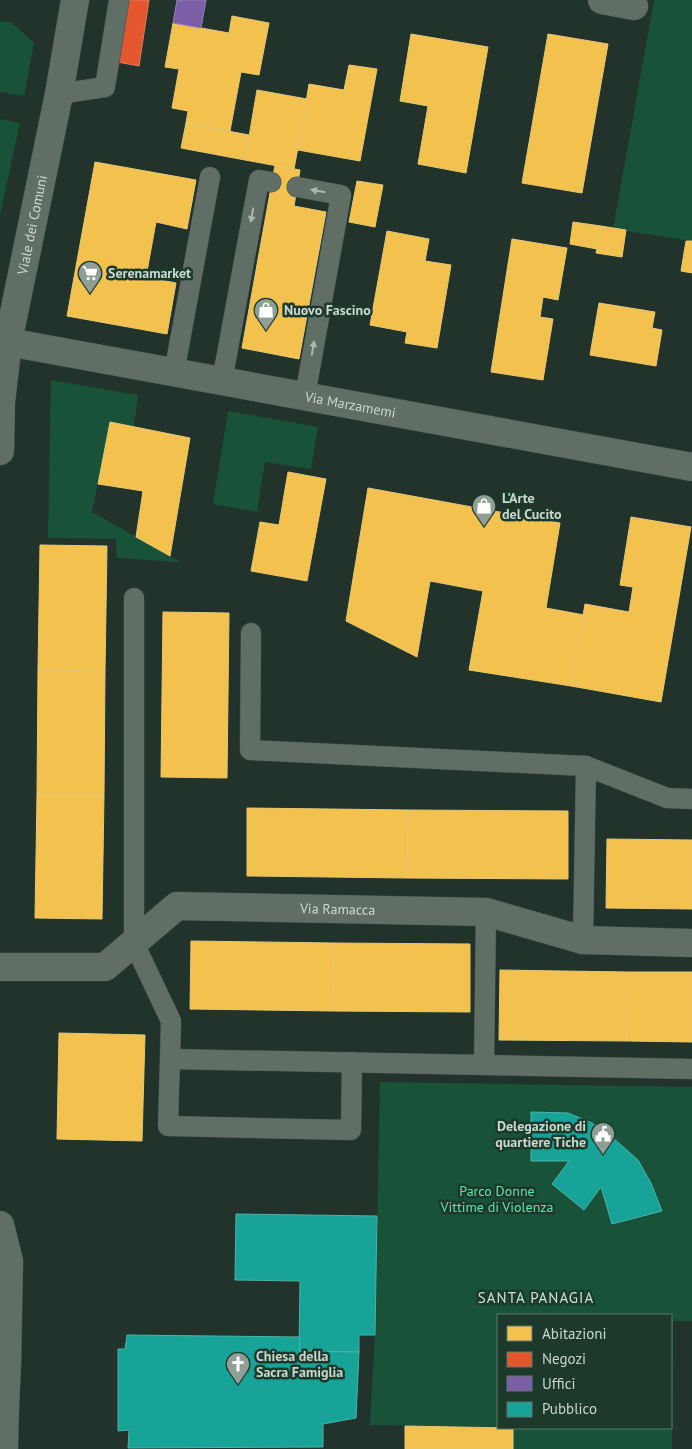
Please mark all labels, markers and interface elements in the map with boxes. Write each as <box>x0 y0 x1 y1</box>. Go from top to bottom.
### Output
street label: Viale dei Comuni <box>13 173 51 277</box>
one-way arrow <box>309 186 325 194</box>
one-way arrow <box>248 207 256 223</box>
supermarket icon: Serenamarket <box>77 260 103 294</box>
place label: Serenamarket <box>108 264 191 282</box>
shop icon: Nuovo Fascino <box>253 297 279 331</box>
place label: Nuovo Fascino <box>284 301 371 319</box>
one-way arrow <box>309 341 317 356</box>
street label: Via Marzamemi <box>302 387 397 422</box>
place label: L'Arte del Cucito <box>502 489 562 523</box>
shop icon: L'Arte del Cucito <box>471 493 497 527</box>
street label: Via Ramacca <box>299 899 375 919</box>
place label: Delegazione di quartiere Tiche <box>495 1117 586 1151</box>
public building icon: Delegazione di quartiere Tiche <box>590 1121 616 1155</box>
park label: Parco Donne Vittime di Violenza <box>439 1182 554 1216</box>
district label: SANTA PANAGIA <box>478 1288 594 1307</box>
legend <box>497 1314 672 1429</box>
text: Abitazioni <box>542 1324 606 1343</box>
place label: Chiesa della Sacra Famiglia <box>256 1347 343 1381</box>
text: Negozi <box>542 1349 586 1368</box>
church icon: Chiesa della Sacra Famiglia <box>225 1351 251 1385</box>
text: Uffici <box>542 1374 575 1393</box>
text: Pubblico <box>542 1399 597 1418</box>

